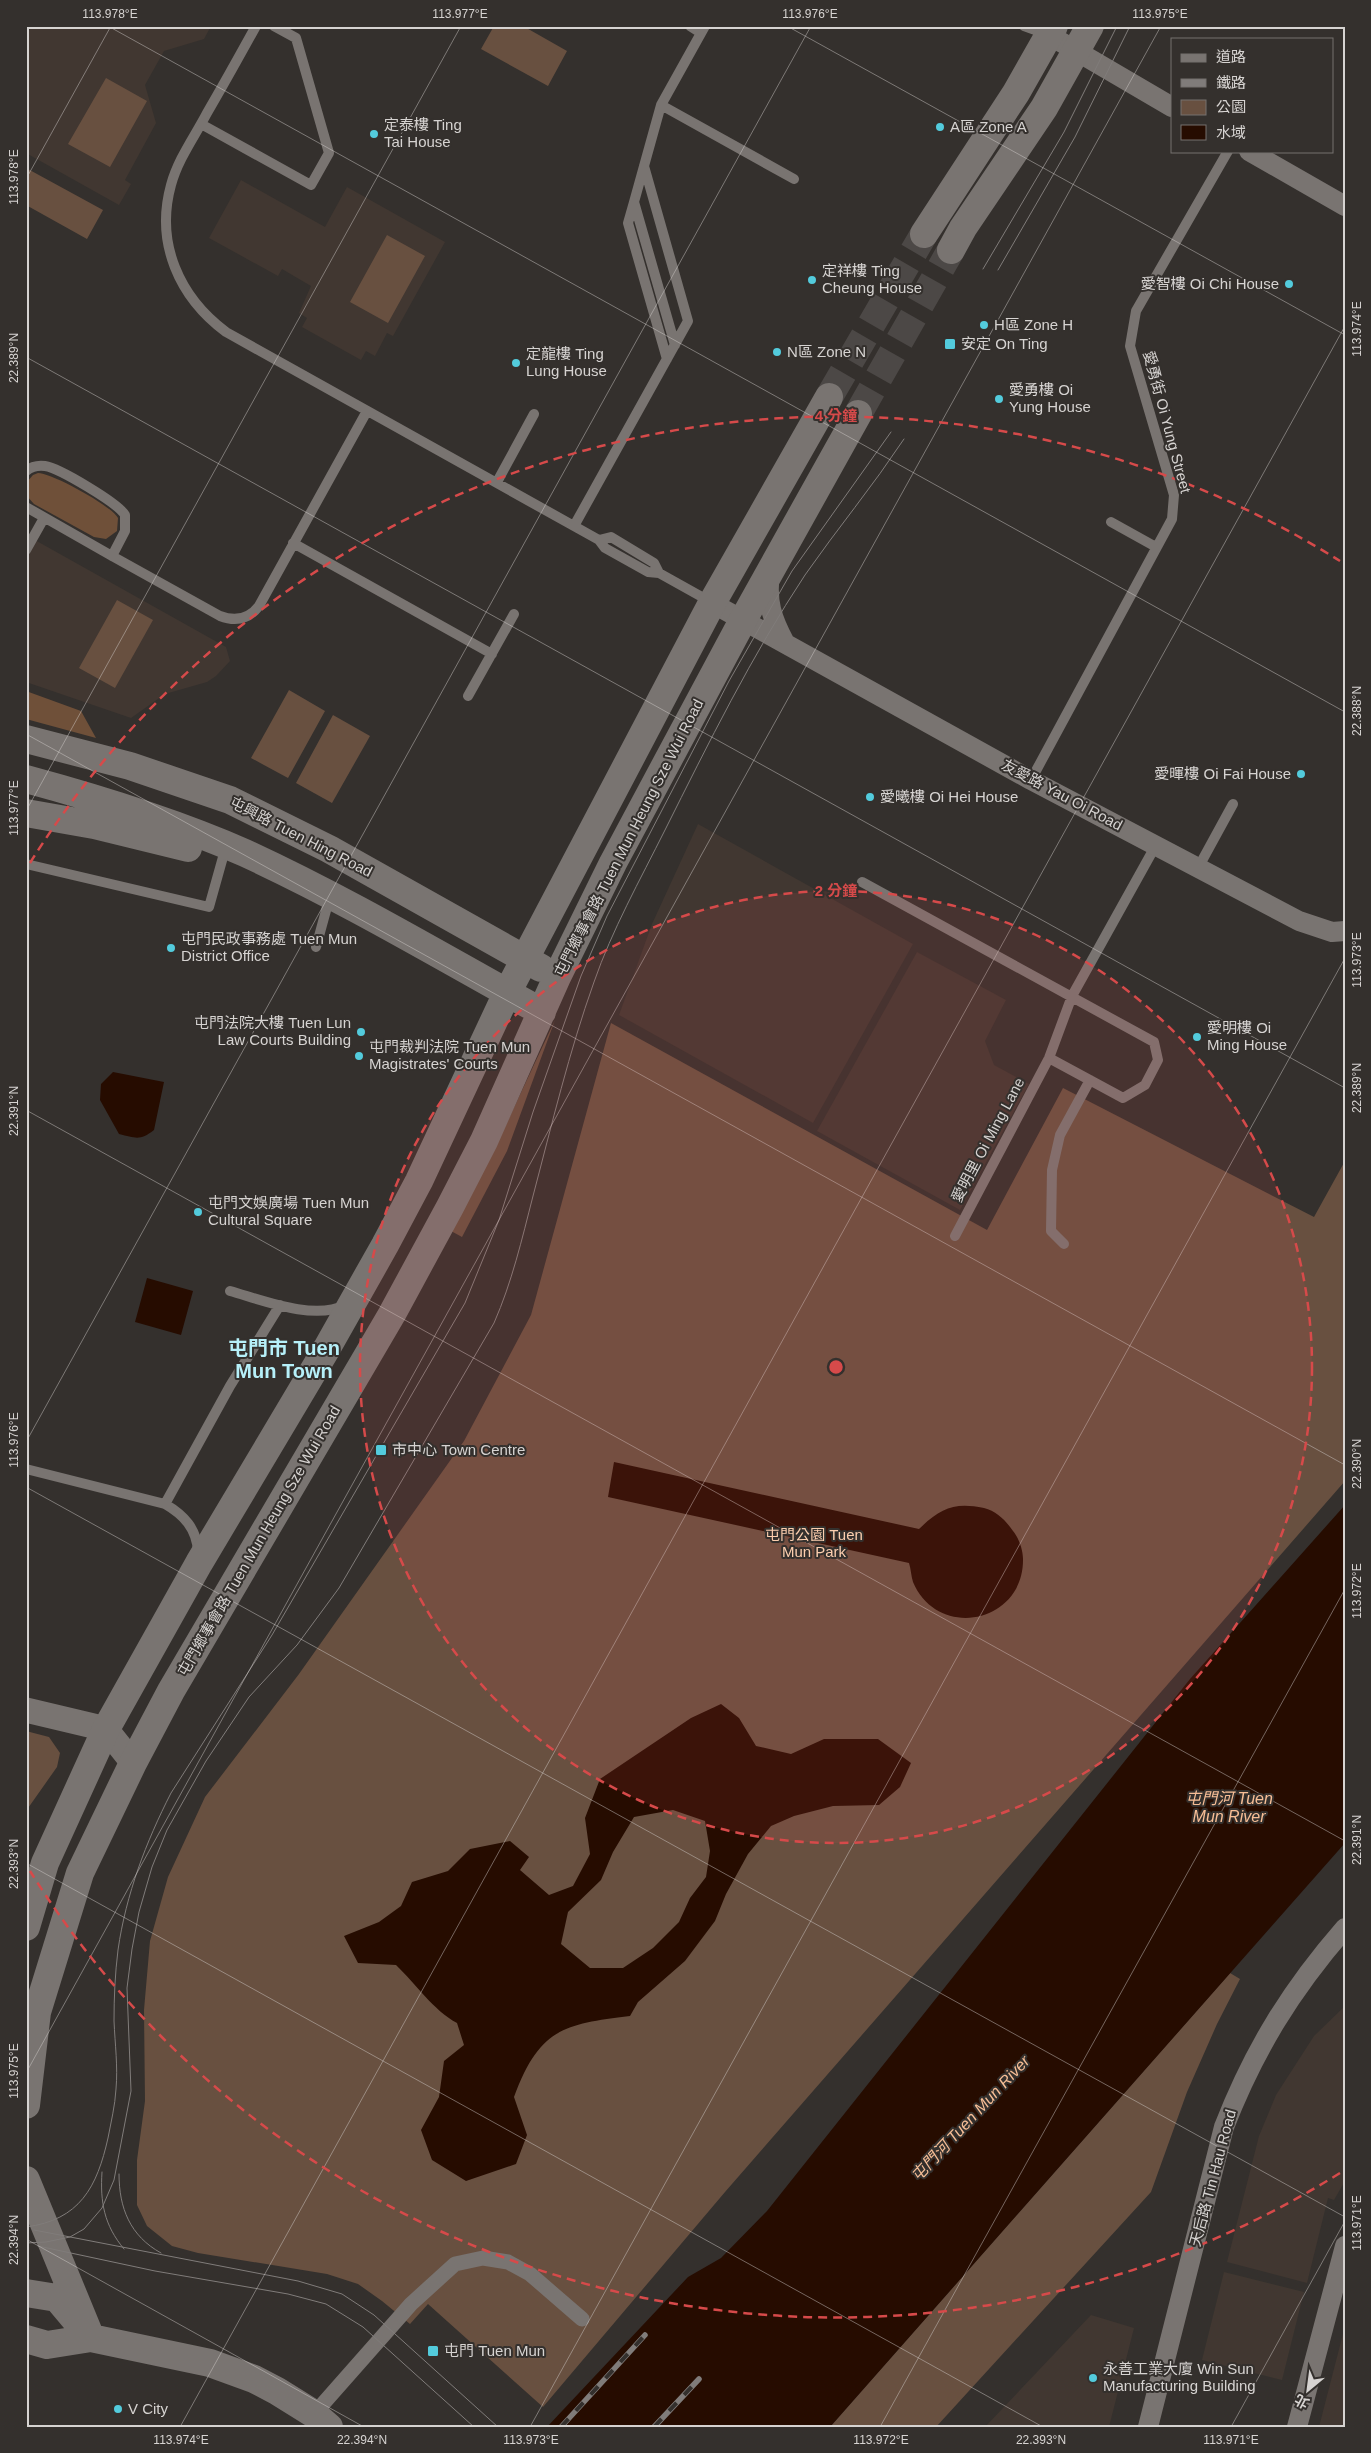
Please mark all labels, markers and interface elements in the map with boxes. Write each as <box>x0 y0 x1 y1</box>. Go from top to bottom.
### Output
text: 113.978°E <box>82 7 138 21</box>
text: 113.977°E <box>432 7 488 21</box>
text: 113.976°E <box>782 7 838 21</box>
text: 113.975°E <box>1132 7 1188 21</box>
legend <box>1171 38 1334 152</box>
text: 道路 <box>1216 48 1246 65</box>
text: 鐵路 <box>1216 74 1246 91</box>
text: 公園 <box>1216 98 1246 115</box>
place label: 定泰樓 Ting Tai House <box>384 116 462 150</box>
place label: A區 Zone A <box>950 118 1027 135</box>
marker: A區 Zone A <box>934 121 946 133</box>
text: 水域 <box>1216 124 1246 141</box>
marker: 定泰樓 Ting Tai House <box>368 128 380 140</box>
text: 113.978°E <box>7 149 21 205</box>
place label: 定祥樓 Ting Cheung House <box>822 262 922 296</box>
marker: 定祥樓 Ting Cheung House <box>806 274 818 286</box>
place label: 愛智樓 Oi Chi House <box>1141 275 1279 292</box>
marker: 愛智樓 Oi Chi House <box>1283 278 1295 290</box>
text: 113.974°E <box>1350 301 1364 357</box>
place label: H區 Zone H <box>994 316 1073 333</box>
marker: H區 Zone H <box>978 319 990 331</box>
text: 22.389°N <box>7 333 21 383</box>
place label: 安定 On Ting <box>961 335 1048 352</box>
marker: 安定 On Ting <box>943 337 957 351</box>
place label: N區 Zone N <box>787 343 866 360</box>
place label: 定龍樓 Ting Lung House <box>526 345 607 379</box>
marker: N區 Zone N <box>771 346 783 358</box>
street label: 愛勇街 Oi Yung Street <box>1140 349 1195 496</box>
marker: 定龍樓 Ting Lung House <box>510 357 522 369</box>
place label: 愛勇樓 Oi Yung House <box>1009 381 1091 415</box>
marker: 愛勇樓 Oi Yung House <box>993 393 1005 405</box>
text: 4 分鐘 <box>815 407 857 424</box>
text: 22.388°N <box>1350 686 1364 736</box>
street label: 屯門鄉事會路 Tuen Mun Heung Sze Wui Road <box>551 696 706 979</box>
street label: 友愛路 Yau Oi Road <box>999 756 1125 834</box>
place label: 愛暉樓 Oi Fai House <box>1154 765 1291 782</box>
marker: 愛暉樓 Oi Fai House <box>1295 768 1307 780</box>
text: 113.977°E <box>7 780 21 836</box>
place label: 愛曦樓 Oi Hei House <box>880 788 1018 805</box>
marker: 愛曦樓 Oi Hei House <box>864 791 876 803</box>
street label: 屯興路 Tuen Hing Road <box>227 793 375 880</box>
text: 2 分鐘 <box>815 882 857 899</box>
place label: 屯門民政事務處 Tuen Mun District Office <box>181 930 357 964</box>
text: 113.973°E <box>1350 932 1364 988</box>
marker: 屯門民政事務處 Tuen Mun District Office <box>165 942 177 954</box>
place label: 屯門法院大樓 Tuen Lun Law Courts Building <box>194 1014 351 1048</box>
place label: 愛明樓 Oi Ming House <box>1207 1019 1287 1053</box>
marker: 屯門法院大樓 Tuen Lun Law Courts Building <box>355 1026 367 1038</box>
marker: 愛明樓 Oi Ming House <box>1191 1031 1203 1043</box>
place label: 屯門裁判法院 Tuen Mun Magistrates' Courts <box>369 1038 530 1072</box>
marker: 屯門裁判法院 Tuen Mun Magistrates' Courts <box>353 1050 365 1062</box>
text: 22.389°N <box>1350 1063 1364 1113</box>
street label: 愛明里 Oi Ming Lane <box>948 1075 1028 1205</box>
text: 22.391°N <box>7 1086 21 1136</box>
place label: 屯門文娛廣場 Tuen Mun Cultural Square <box>208 1194 369 1228</box>
marker: 屯門文娛廣場 Tuen Mun Cultural Square <box>192 1206 204 1218</box>
district label: 屯門市 Tuen Mun Town <box>228 1337 340 1382</box>
centre of rings <box>827 1358 845 1376</box>
street label: 屯門鄉事會路 Tuen Mun Heung Sze Wui Road <box>174 1403 343 1679</box>
text: 113.976°E <box>7 1412 21 1468</box>
text: 22.390°N <box>1350 1439 1364 1489</box>
place label: 市中心 Town Centre <box>392 1441 525 1458</box>
marker: 市中心 Town Centre <box>374 1443 388 1457</box>
park label: 屯門公園 Tuen Mun Park <box>765 1526 863 1560</box>
text: 113.972°E <box>1350 1563 1364 1619</box>
water label: 屯門河 Tuen Mun River <box>1185 1790 1273 1825</box>
text: 22.391°N <box>1350 1815 1364 1865</box>
text: 22.393°N <box>7 1839 21 1889</box>
text: 113.975°E <box>7 2043 21 2099</box>
water label: 屯門河 Tuen Mun River <box>908 2052 1033 2185</box>
street label: 天后路 Tin Hau Road <box>1186 2107 1239 2248</box>
text: 113.971°E <box>1350 2195 1364 2251</box>
text: 22.394°N <box>7 2215 21 2265</box>
place label: 屯門 Tuen Mun <box>444 2342 545 2359</box>
marker: 屯門 Tuen Mun <box>426 2344 440 2358</box>
place label: 永善工業大廈 Win Sun Manufacturing Building <box>1103 2360 1256 2394</box>
north arrow <box>1284 2366 1334 2416</box>
marker: 永善工業大廈 Win Sun Manufacturing Building <box>1087 2372 1099 2384</box>
text: 北 <box>1292 2391 1312 2412</box>
place label: V City <box>128 2400 169 2417</box>
marker: V City <box>112 2403 124 2415</box>
text: 113.974°E <box>153 2433 209 2447</box>
text: 22.394°N <box>337 2433 387 2447</box>
text: 113.973°E <box>503 2433 559 2447</box>
text: 113.972°E <box>853 2433 909 2447</box>
text: 22.393°N <box>1016 2433 1066 2447</box>
text: 113.971°E <box>1203 2433 1259 2447</box>

